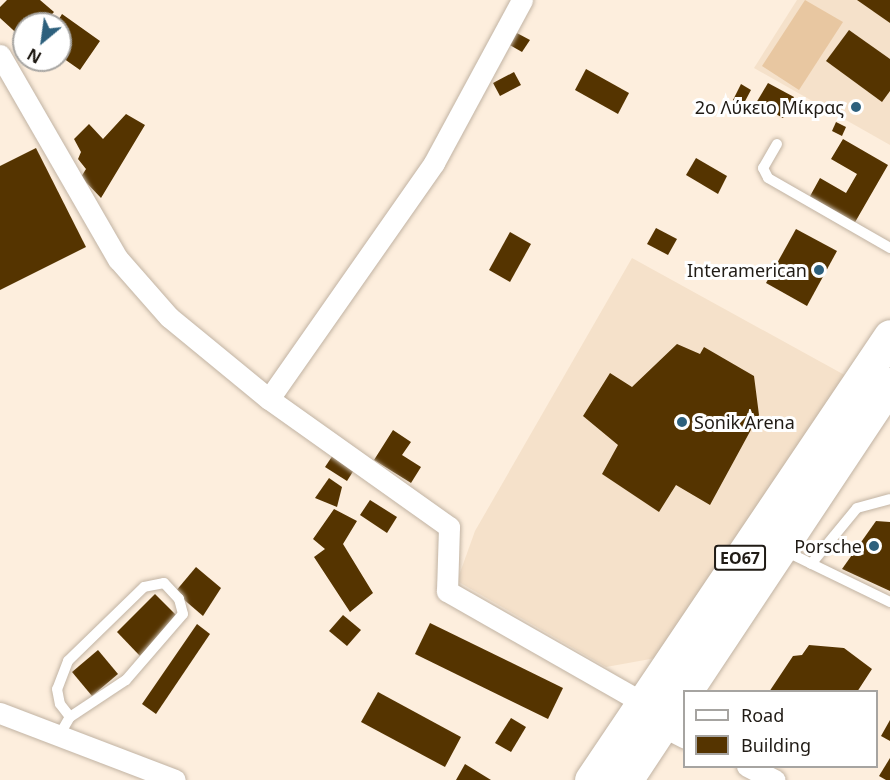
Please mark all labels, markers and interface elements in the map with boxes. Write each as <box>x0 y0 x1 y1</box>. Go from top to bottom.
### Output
north arrow <box>12 12 72 72</box>
text: N <box>23 43 45 69</box>
place label: 2ο Λύκειο Μίκρας <box>695 96 844 118</box>
marker: 2ο Λύκειο Μίκρας <box>849 100 863 114</box>
place label: Interamerican <box>687 259 807 281</box>
marker: Interamerican <box>812 263 826 277</box>
place label: Sonik Arena <box>694 411 795 433</box>
marker: Sonik Arena <box>675 415 689 429</box>
place label: Porsche <box>794 535 862 557</box>
marker: Porsche <box>867 539 881 553</box>
road number: ΕΟ67 <box>713 545 767 571</box>
legend <box>683 690 878 768</box>
text: Road <box>741 703 784 727</box>
text: Building <box>741 733 811 757</box>

